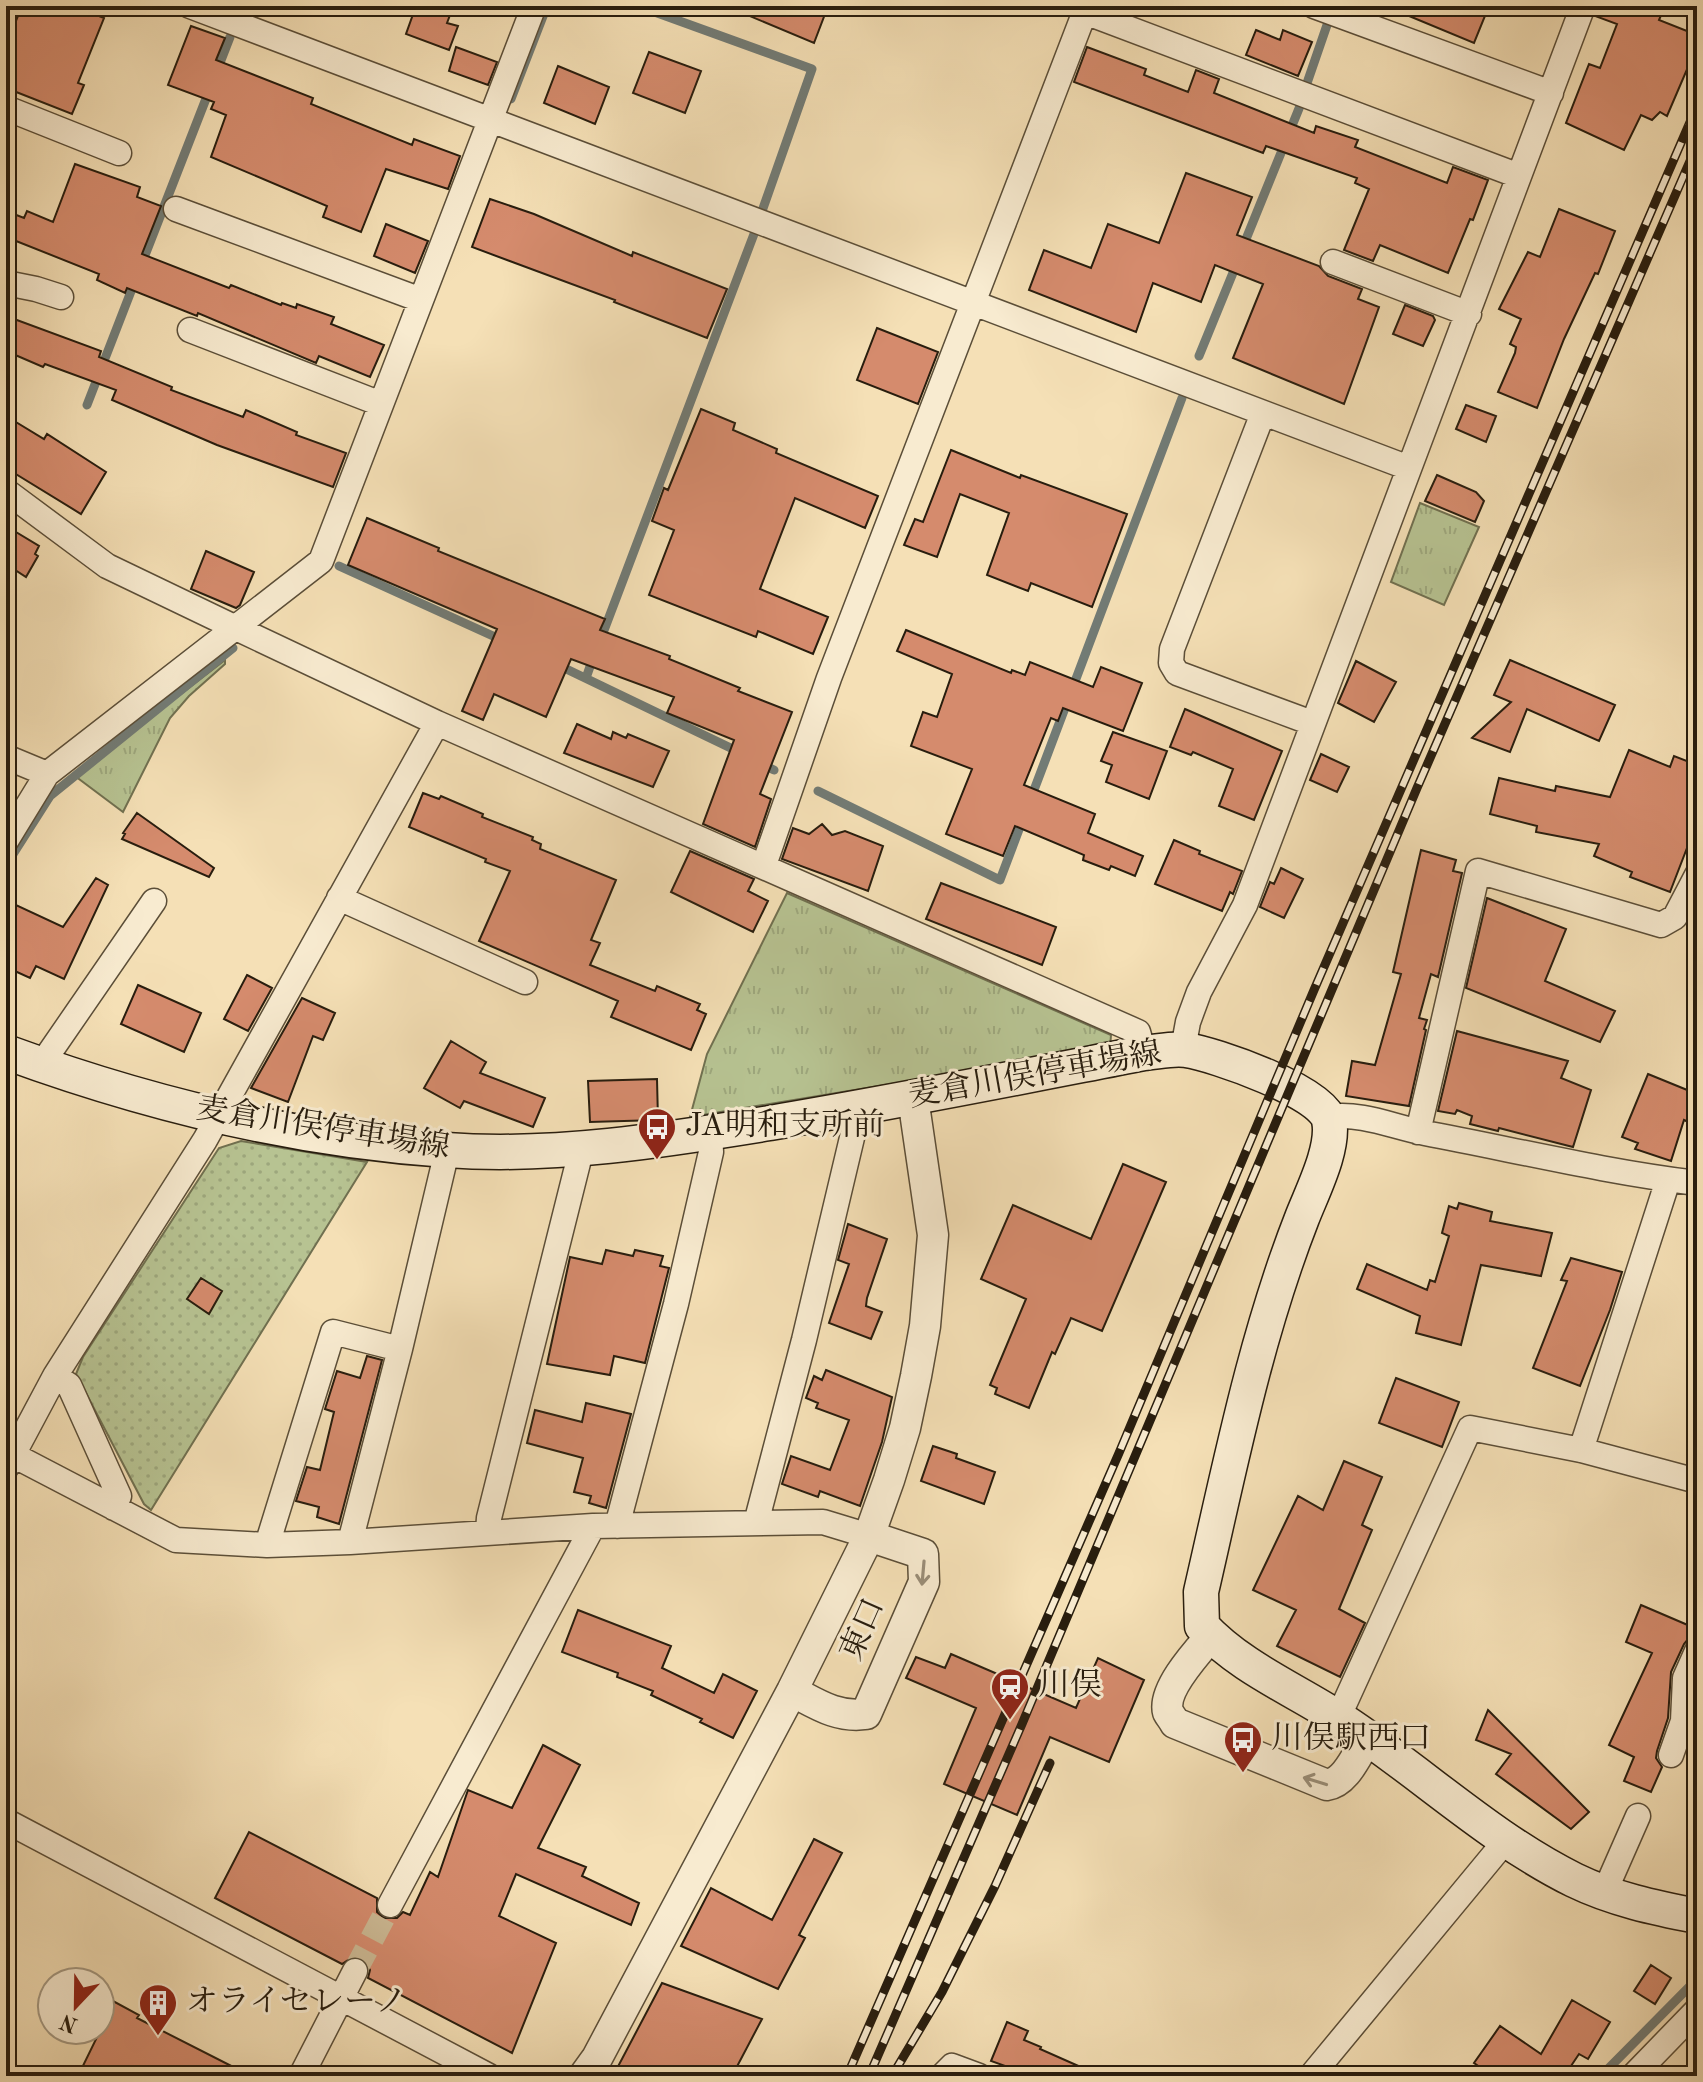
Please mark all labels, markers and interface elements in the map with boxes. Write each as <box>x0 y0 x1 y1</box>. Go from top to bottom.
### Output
street label: 麦倉川俣停車場線 <box>905 1034 1164 1114</box>
street label: 麦倉川俣停車場線 <box>194 1089 453 1165</box>
bus stop icon: JA明和支所前 <box>636 1106 678 1161</box>
place label: JA明和支所前 <box>685 1108 885 1143</box>
one-way arrow <box>916 1560 931 1586</box>
street label: 東口 <box>833 1593 892 1666</box>
station icon: 川俣 <box>989 1666 1031 1721</box>
place label: 川俣 <box>1038 1668 1102 1703</box>
bus stop icon: 川俣駅西口 <box>1222 1719 1264 1774</box>
place label: 川俣駅西口 <box>1271 1721 1431 1756</box>
one-way arrow <box>1303 1773 1329 1788</box>
north arrow <box>36 1966 116 2046</box>
building icon: オライセレーノ <box>137 1982 179 2037</box>
place label: オライセレーノ <box>186 1986 407 2019</box>
text: N <box>57 2009 81 2036</box>

